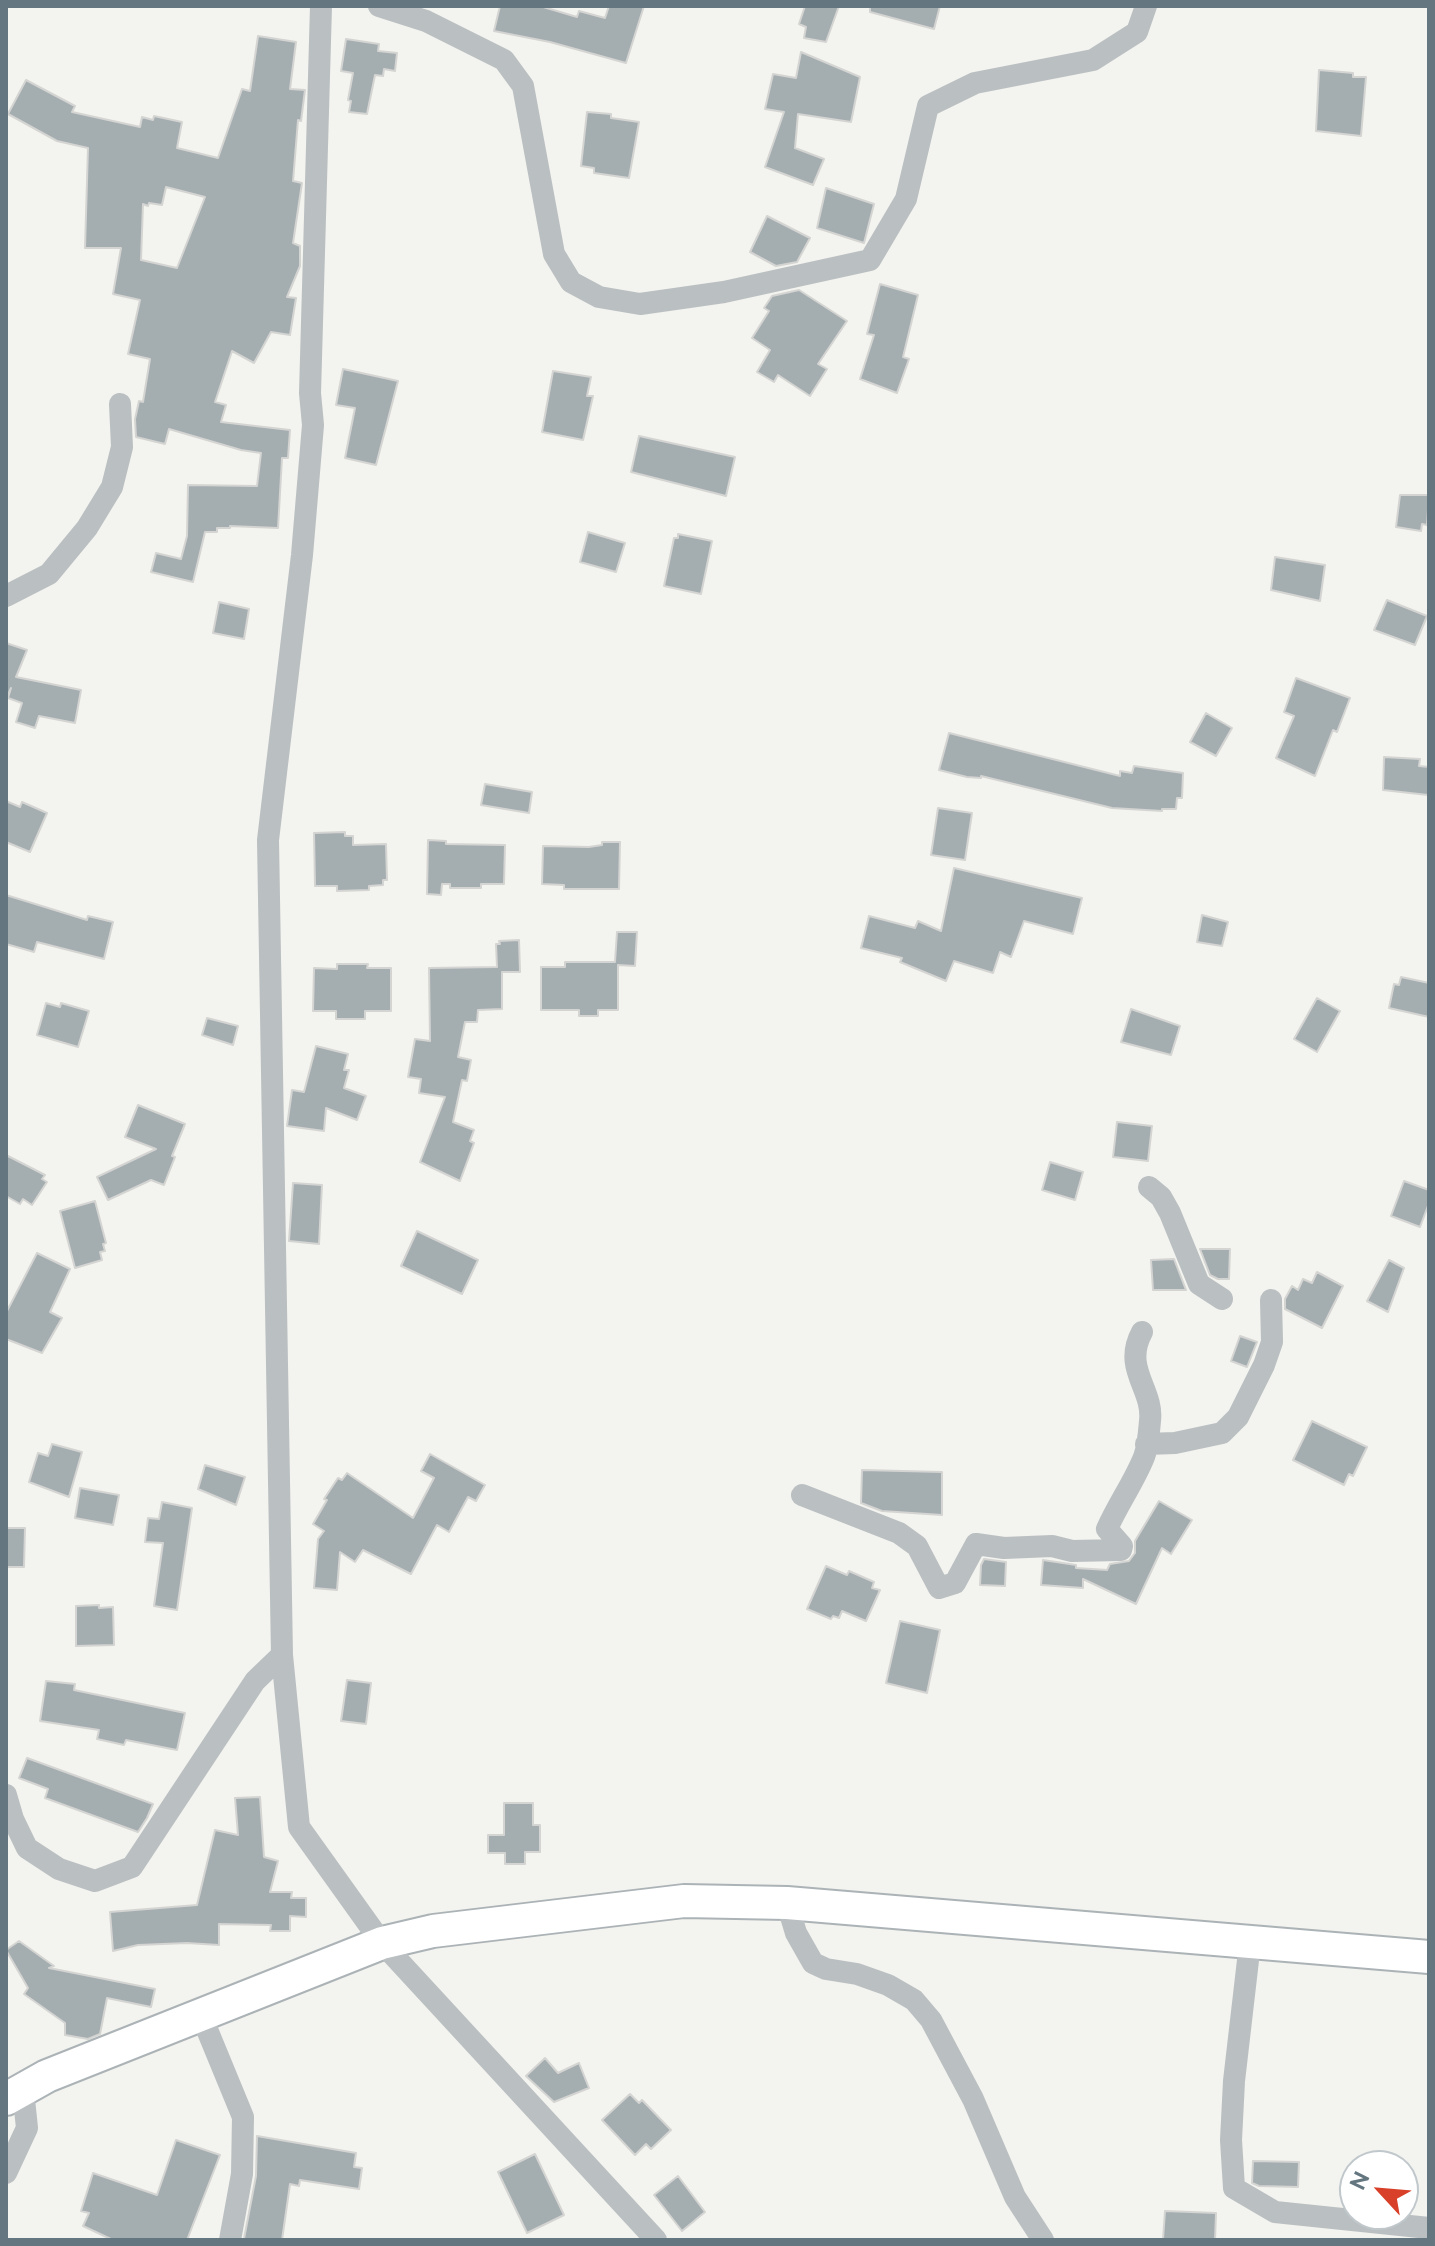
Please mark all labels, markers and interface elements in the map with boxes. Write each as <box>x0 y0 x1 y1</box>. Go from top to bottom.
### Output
north arrow <box>1339 2150 1419 2230</box>
text: N <box>1344 2167 1375 2194</box>

